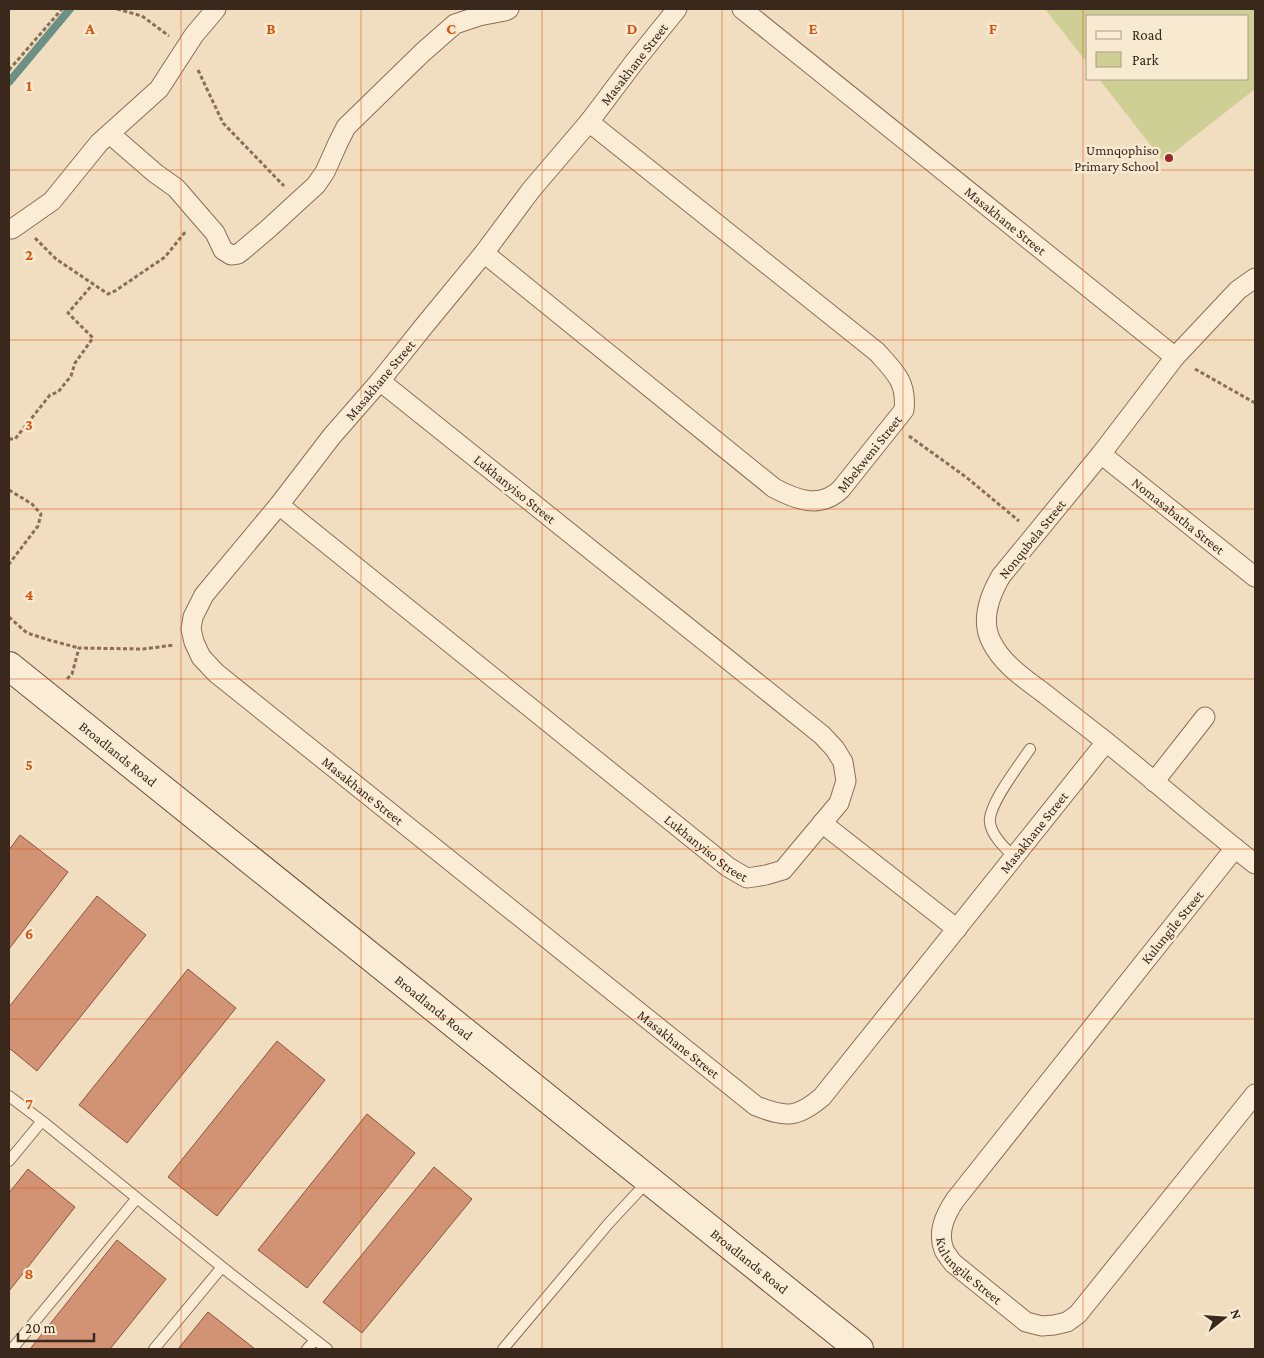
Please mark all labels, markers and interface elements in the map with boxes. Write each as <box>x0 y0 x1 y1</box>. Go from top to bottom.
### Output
legend <box>1086 15 1249 80</box>
street label: Masakhane Street <box>597 19 671 108</box>
text: A <box>84 20 95 37</box>
text: B <box>266 20 276 37</box>
text: C <box>446 20 456 37</box>
text: D <box>626 20 638 37</box>
text: E <box>808 20 818 37</box>
text: F <box>989 20 998 37</box>
text: Road <box>1132 27 1163 43</box>
text: Park <box>1132 52 1159 68</box>
text: 1 <box>26 77 32 94</box>
place label: Umnqophiso Primary School <box>1074 142 1159 174</box>
marker: Umnqophiso Primary School <box>1163 152 1175 164</box>
street label: Masakhane Street <box>961 183 1050 259</box>
text: 2 <box>25 246 33 263</box>
street label: Masakhane Street <box>342 336 418 423</box>
street label: Mbekweni Street <box>833 412 905 496</box>
text: 3 <box>25 416 33 433</box>
street label: Lukhanyiso Street <box>471 451 559 527</box>
street label: Nomasabatha Street <box>1129 474 1228 558</box>
street label: Nonqubela Street <box>995 496 1069 582</box>
text: 4 <box>25 586 34 603</box>
street label: Broadlands Road <box>76 718 161 790</box>
street label: Masakhane Street <box>319 753 407 828</box>
text: 5 <box>25 756 33 773</box>
street label: Masakhane Street <box>996 788 1071 876</box>
street label: Lukhanyiso Street <box>661 811 751 885</box>
street label: Kulungile Street <box>1138 887 1207 967</box>
text: 6 <box>25 925 33 942</box>
street label: Broadlands Road <box>392 971 476 1044</box>
street label: Masakhane Street <box>635 1007 723 1082</box>
text: 7 <box>25 1095 33 1112</box>
street label: Broadlands Road <box>708 1225 792 1297</box>
street label: Kulungile Street <box>933 1236 1006 1308</box>
text: 8 <box>24 1265 34 1282</box>
north arrow <box>1199 1293 1249 1343</box>
text: N <box>1227 1307 1246 1322</box>
scale bar <box>18 1310 94 1342</box>
text: 20 m <box>25 1320 56 1336</box>

